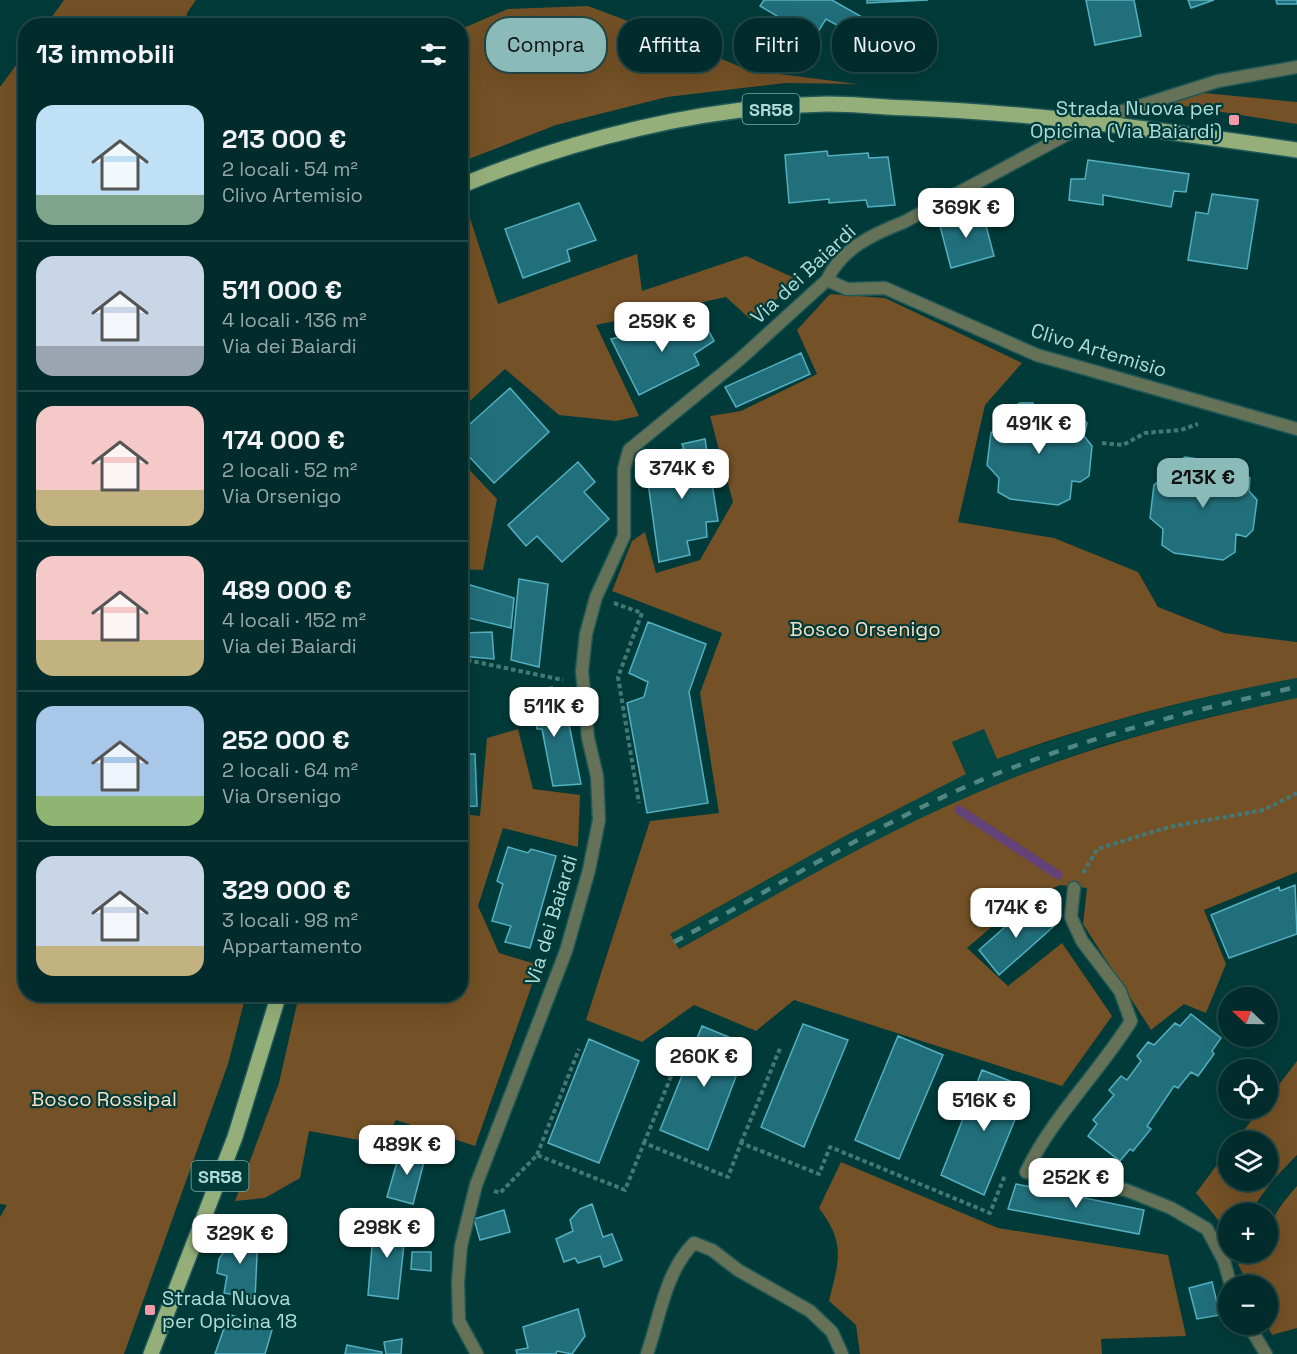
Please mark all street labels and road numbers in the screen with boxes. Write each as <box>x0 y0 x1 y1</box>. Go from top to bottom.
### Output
road number: SR58 <box>742 94 800 124</box>
street label: Via dei Baiardi <box>745 219 861 329</box>
street label: Clivo Artemisio <box>1028 317 1170 383</box>
street label: Via dei Baiardi <box>519 852 583 988</box>
road number: SR58 <box>192 1161 248 1191</box>

